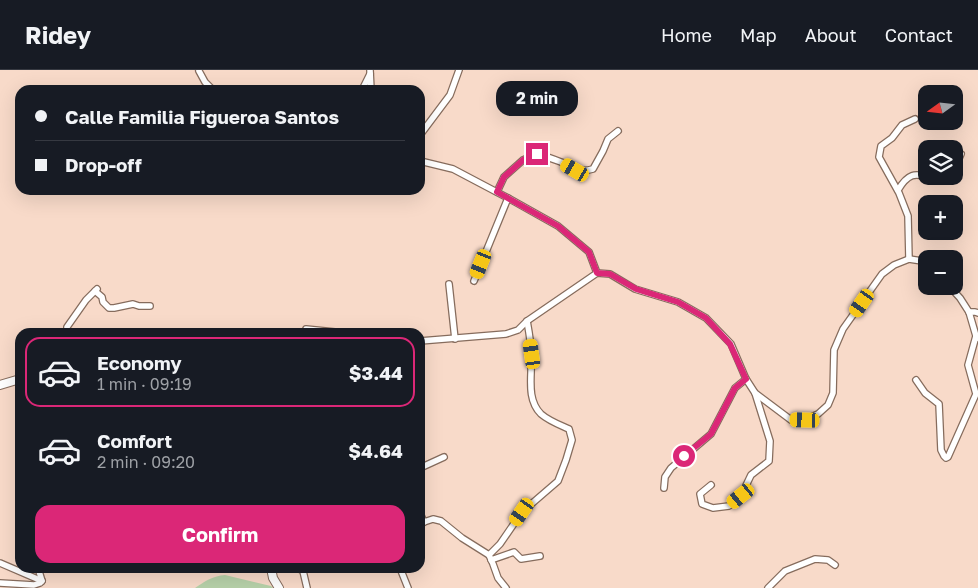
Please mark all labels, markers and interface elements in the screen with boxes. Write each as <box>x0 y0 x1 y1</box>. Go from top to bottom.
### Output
text: Ridey <box>25 20 91 49</box>
text: Home <box>661 24 712 46</box>
text: Map <box>740 24 777 46</box>
text: About <box>805 24 857 46</box>
text: Contact <box>885 24 953 46</box>
callout: 2 min <box>496 82 578 116</box>
north arrow <box>918 85 962 130</box>
map controls <box>918 85 963 295</box>
text: 2 min <box>516 88 558 108</box>
text: Calle Familia Figueroa Santos <box>65 105 339 128</box>
button: layers <box>918 140 963 185</box>
route end <box>526 143 548 165</box>
text: Drop-off <box>65 153 142 176</box>
car <box>558 156 591 184</box>
button: + <box>918 195 963 240</box>
car <box>468 247 493 281</box>
button: − <box>918 250 963 295</box>
car <box>847 286 876 320</box>
car <box>522 338 541 370</box>
icon: car <box>37 350 82 395</box>
text: Economy <box>97 351 182 374</box>
text: $3.44 <box>349 361 403 384</box>
text: 1 min · 09:19 <box>97 374 192 394</box>
car <box>789 412 820 428</box>
icon: car <box>37 428 82 473</box>
text: Comfort <box>97 429 172 452</box>
text: $4.64 <box>348 439 403 462</box>
route start <box>673 445 695 467</box>
text: 2 min · 09:20 <box>97 452 195 472</box>
car <box>724 481 757 511</box>
car <box>507 495 536 529</box>
button: Confirm <box>35 505 405 563</box>

